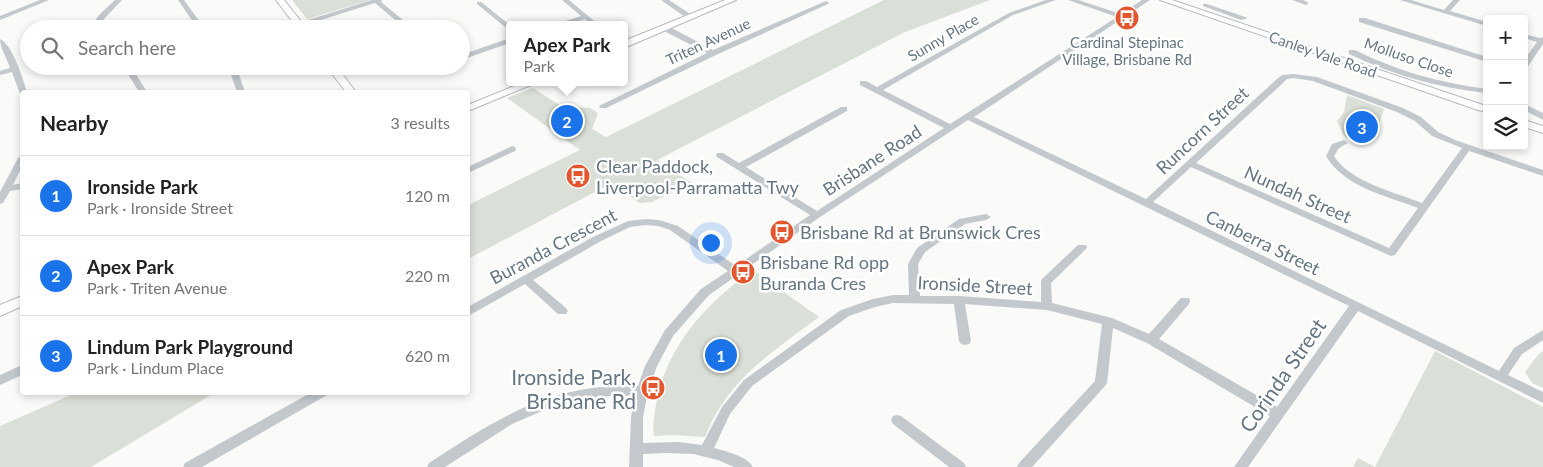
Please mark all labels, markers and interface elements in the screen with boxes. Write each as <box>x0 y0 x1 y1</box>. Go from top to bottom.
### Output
bus stop icon: Cardinal Stepinac Village, Brisbane Rd <box>1114 5 1140 31</box>
street label: Sunny Place <box>904 9 982 65</box>
street label: Triten Avenue <box>663 14 753 68</box>
map controls <box>1483 15 1528 150</box>
button: + <box>1483 15 1528 60</box>
search box <box>20 20 470 75</box>
popup <box>506 21 628 86</box>
street label: Canley Vale Road <box>1267 27 1379 81</box>
text: Apex Park <box>524 33 610 56</box>
place label: Cardinal Stepinac Village, Brisbane Rd <box>1062 33 1192 68</box>
street label: Molluso Close <box>1362 33 1456 81</box>
icon: search <box>38 34 66 62</box>
text: Search here <box>78 36 176 59</box>
text: Park <box>524 56 555 75</box>
button: − <box>1483 60 1528 105</box>
street label: Runcorn Street <box>1151 81 1253 178</box>
pin: 2 <box>551 102 583 140</box>
button: layers <box>1483 105 1528 150</box>
pin: 3 <box>1346 108 1378 146</box>
text: Nearby <box>40 110 108 135</box>
text: 3 results <box>390 113 450 132</box>
street label: Brisbane Road <box>819 120 925 200</box>
place label: Clear Paddock, Liverpool-Parramatta Twy <box>596 155 800 198</box>
street label: Nundah Street <box>1241 161 1355 228</box>
bus stop icon: Clear Paddock, Liverpool-Parramatta Twy <box>565 163 591 189</box>
text: Ironside Park <box>87 175 198 198</box>
text: 1 <box>51 186 61 205</box>
text: 120 m <box>405 186 450 205</box>
text: Park · Ironside Street <box>87 198 233 217</box>
street label: Buranda Crescent <box>486 203 621 289</box>
street label: Canberra Street <box>1202 205 1324 279</box>
bus stop icon: Brisbane Rd at Brunswick Cres <box>769 219 795 245</box>
place label: Brisbane Rd at Brunswick Cres <box>800 221 1041 243</box>
your location <box>698 230 724 256</box>
place label: Brisbane Rd opp Buranda Cres <box>760 251 889 294</box>
text: Apex Park <box>87 255 174 278</box>
bus stop icon: Brisbane Rd opp Buranda Cres <box>730 259 756 285</box>
text: 2 <box>51 266 61 285</box>
text: 220 m <box>405 266 450 285</box>
street label: Ironside Street <box>917 271 1034 299</box>
text: Park · Triten Avenue <box>87 278 227 297</box>
street label: Corinda Street <box>1234 313 1331 437</box>
text: Lindum Park Playground <box>87 335 293 358</box>
pin: 1 <box>705 336 737 374</box>
text: 3 <box>51 346 61 365</box>
text: 620 m <box>405 346 450 365</box>
text: Park · Lindum Place <box>87 358 224 377</box>
place label: Ironside Park, Brisbane Rd <box>511 364 636 413</box>
bus stop icon: Ironside Park, Brisbane Rd <box>640 375 666 401</box>

